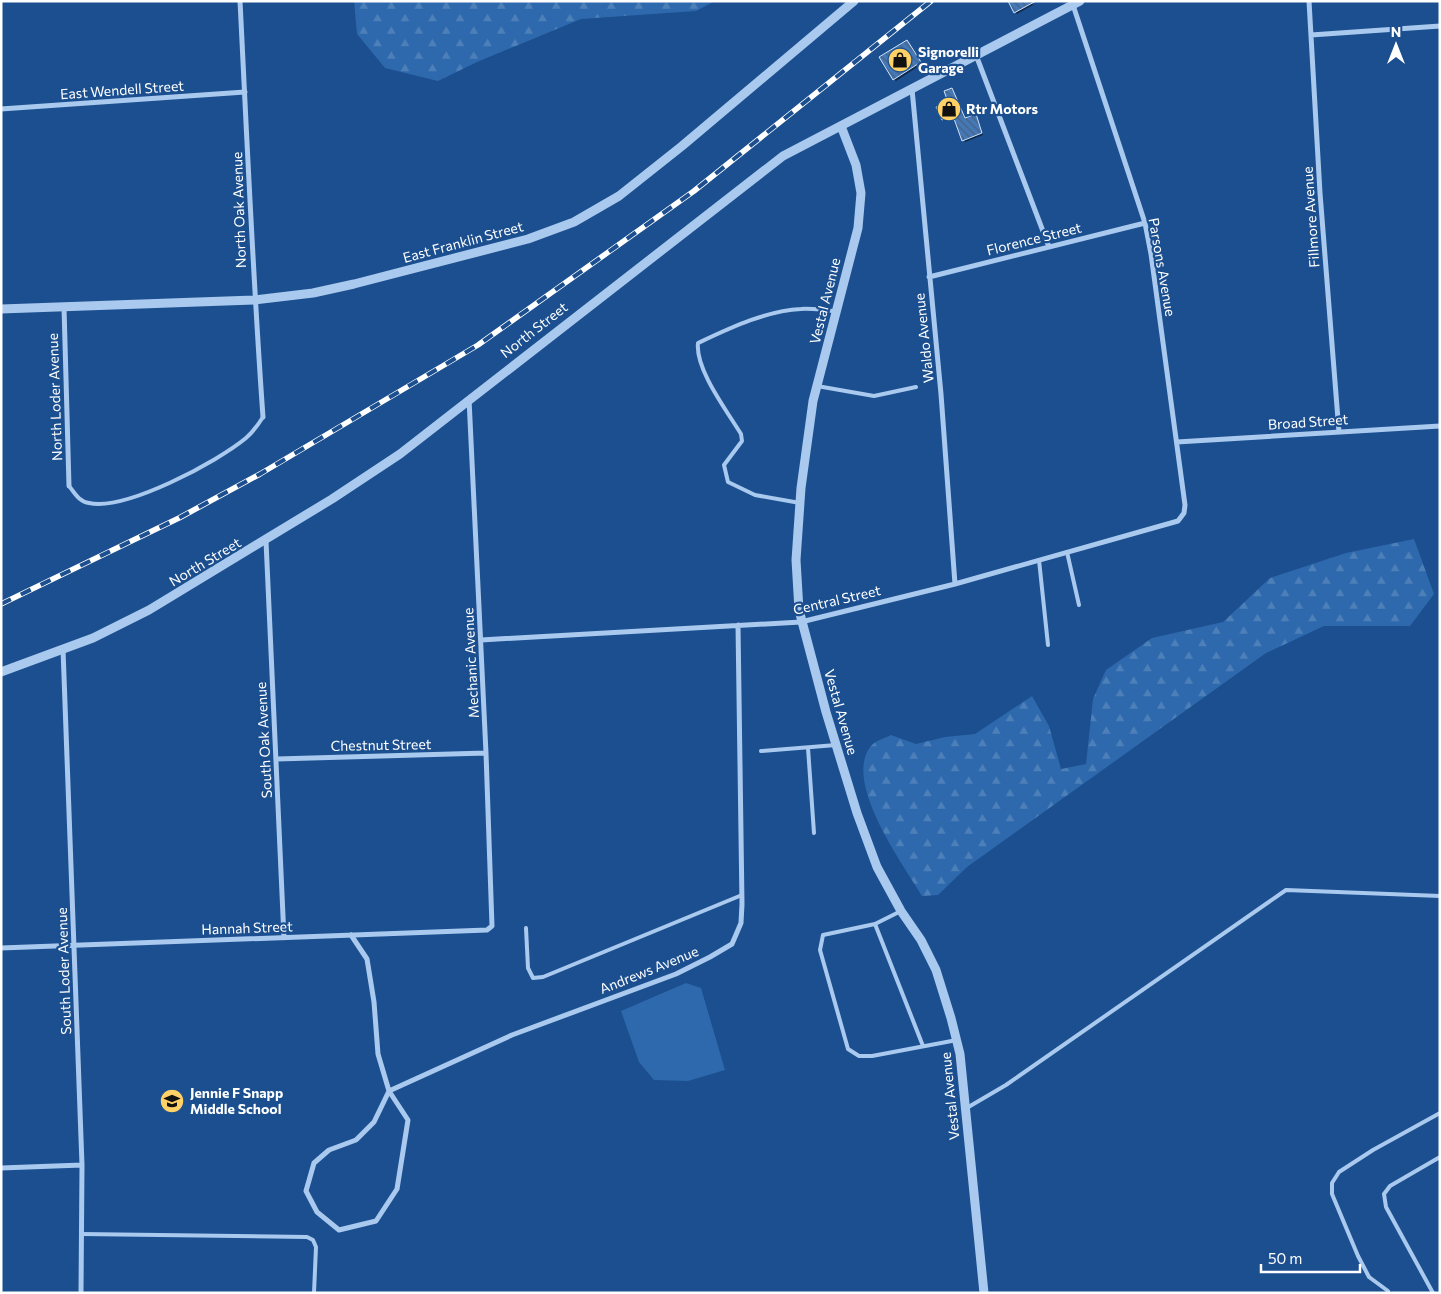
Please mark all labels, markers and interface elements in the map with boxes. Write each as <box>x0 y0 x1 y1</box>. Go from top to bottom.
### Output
north arrow <box>1371 20 1421 70</box>
text: N <box>1391 23 1401 40</box>
place label: Signorelli Garage <box>918 43 979 76</box>
shop icon: Signorelli Garage <box>887 47 913 73</box>
street label: East Wendell Street <box>60 77 185 102</box>
shop icon: Rtr Motors <box>936 96 962 122</box>
place label: Rtr Motors <box>966 100 1038 117</box>
street label: North Oak Avenue <box>228 151 249 269</box>
street label: Fillmore Avenue <box>1298 166 1323 268</box>
street label: Parsons Avenue <box>1145 216 1180 318</box>
street label: East Franklin Street <box>401 217 525 266</box>
street label: Florence Street <box>985 218 1083 259</box>
street label: Vestal Avenue <box>806 256 843 346</box>
street label: Waldo Avenue <box>910 292 937 384</box>
street label: North Street <box>497 298 571 361</box>
street label: North Loder Avenue <box>44 333 65 461</box>
street label: Broad Street <box>1267 410 1349 433</box>
street label: North Street <box>166 533 244 590</box>
street label: Central Street <box>791 581 883 618</box>
street label: Mechanic Avenue <box>459 607 482 719</box>
street label: Vestal Avenue <box>821 667 862 757</box>
street label: South Oak Avenue <box>252 681 275 799</box>
street label: Chestnut Street <box>330 735 432 754</box>
street label: South Loder Avenue <box>53 907 74 1035</box>
street label: Hannah Street <box>201 917 293 938</box>
street label: Andrews Avenue <box>597 942 701 997</box>
street label: Vestal Avenue <box>936 1051 963 1141</box>
place label: Jennie F Snapp Middle School <box>190 1084 283 1117</box>
school or university icon: Jennie F Snapp Middle School <box>159 1088 185 1114</box>
scale bar <box>1261 1242 1360 1274</box>
text: 50 m <box>1268 1249 1302 1267</box>

